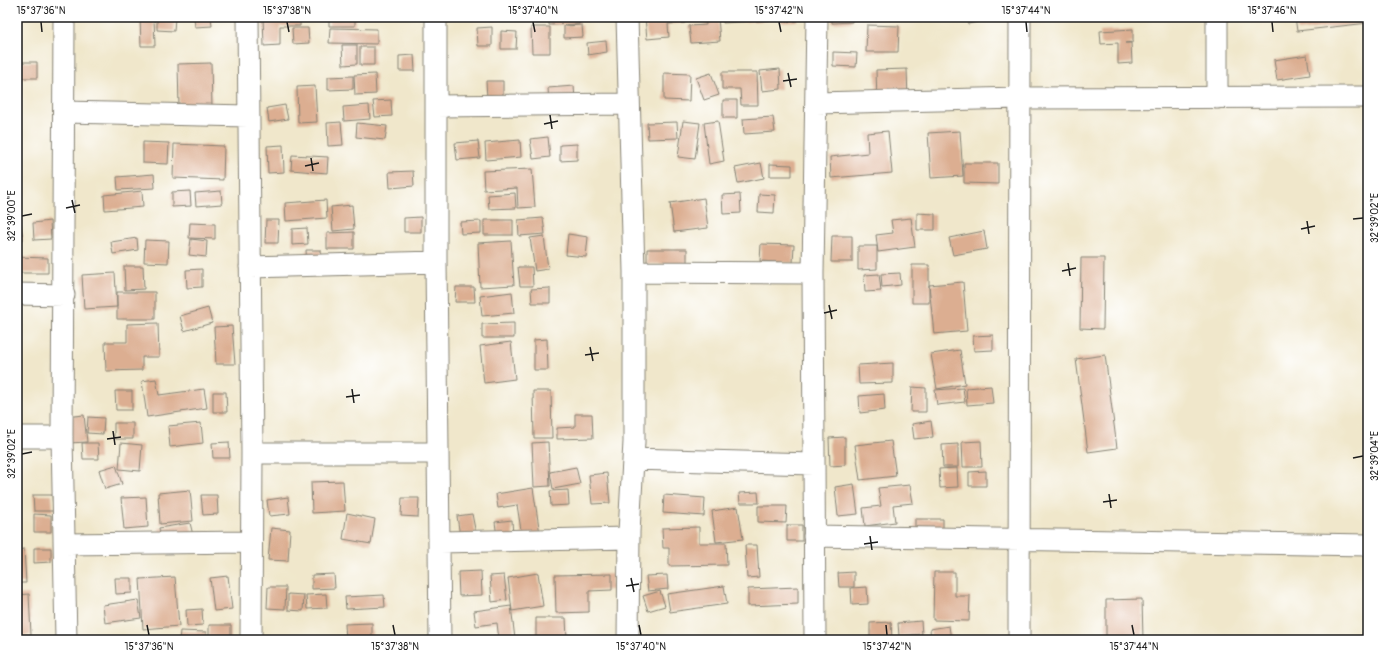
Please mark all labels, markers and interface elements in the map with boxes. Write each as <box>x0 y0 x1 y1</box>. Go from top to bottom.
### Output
text: 15°37'36"N <box>17 5 66 17</box>
text: 15°37'38"N <box>263 5 311 17</box>
text: 15°37'40"N <box>508 5 558 17</box>
text: 15°37'42"N <box>755 5 804 17</box>
text: 15°37'44"N <box>1002 5 1051 17</box>
text: 15°37'46"N <box>1248 5 1297 17</box>
text: 32°39'00"E <box>6 190 18 242</box>
text: 32°39'02"E <box>1369 193 1381 243</box>
text: 32°39'02"E <box>6 429 18 479</box>
text: 32°39'04"E <box>1369 431 1381 481</box>
text: 15°37'36"N <box>125 641 174 653</box>
text: 15°37'38"N <box>371 641 419 653</box>
text: 15°37'40"N <box>616 641 666 653</box>
text: 15°37'42"N <box>863 641 912 653</box>
text: 15°37'44"N <box>1110 641 1159 653</box>

